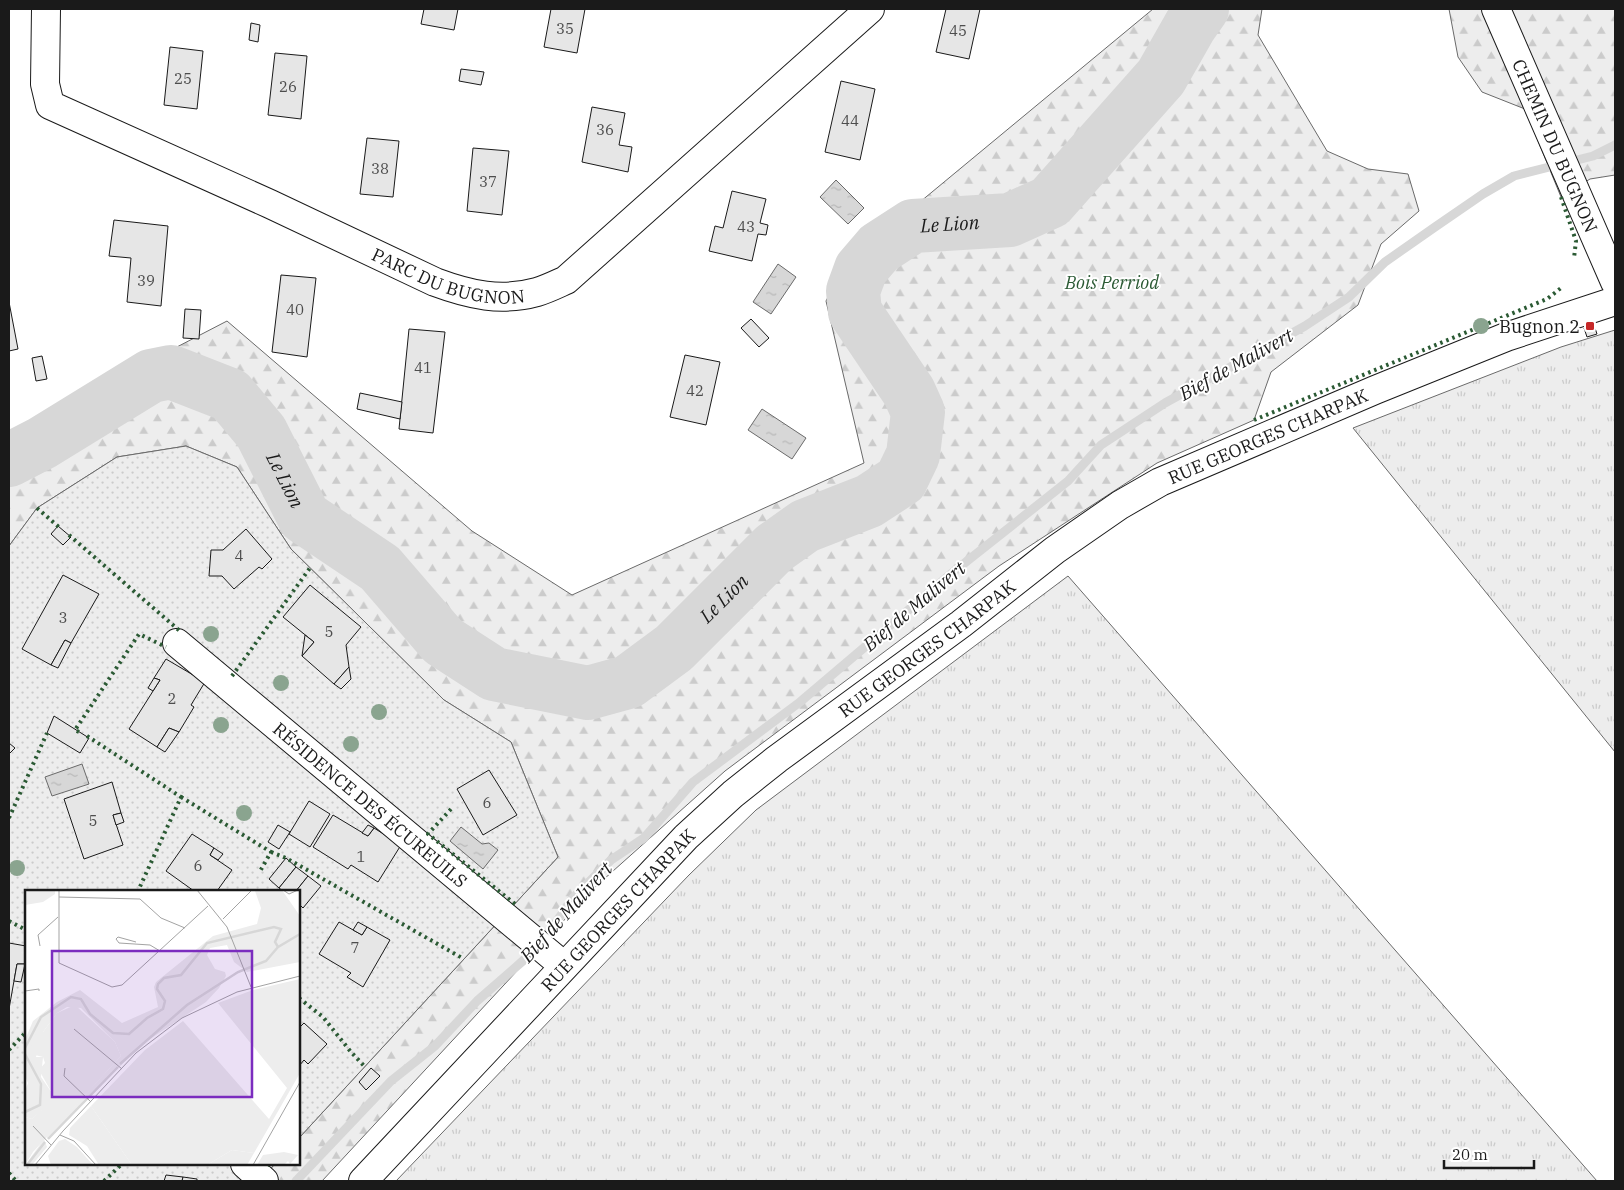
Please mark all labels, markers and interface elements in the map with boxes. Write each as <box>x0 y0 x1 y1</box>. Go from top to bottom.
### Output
house number: 35 <box>556 19 574 38</box>
house number: 45 <box>949 21 967 40</box>
street label: CHEMIN DU BUGNON <box>1508 55 1603 236</box>
house number: 25 <box>174 69 192 88</box>
house number: 26 <box>279 77 297 96</box>
house number: 44 <box>841 111 859 130</box>
house number: 36 <box>596 120 614 139</box>
house number: 38 <box>371 159 389 178</box>
house number: 37 <box>479 172 497 191</box>
water label: Le Lion <box>919 210 980 238</box>
house number: 43 <box>737 217 755 236</box>
street label: PARC DU BUGNON <box>368 242 526 308</box>
house number: 39 <box>137 271 155 290</box>
park label: Bois Perriod <box>1064 271 1159 294</box>
house number: 40 <box>286 300 304 319</box>
place label: Bugnon 2 <box>1499 315 1580 338</box>
marker: Bugnon 2 <box>1584 320 1596 332</box>
water label: Bief de Malivert <box>1174 322 1298 406</box>
house number: 41 <box>414 358 432 377</box>
house number: 42 <box>686 381 704 400</box>
street label: RUE GEORGES CHARPAK <box>1164 383 1371 489</box>
water label: Le Lion <box>261 447 309 512</box>
house number: 4 <box>234 546 244 565</box>
water label: Bief de Malivert <box>857 555 971 657</box>
water label: Le Lion <box>694 569 753 628</box>
street label: RUE GEORGES CHARPAK <box>833 574 1020 722</box>
house number: 3 <box>58 608 68 627</box>
house number: 5 <box>324 622 334 641</box>
house number: 2 <box>167 689 177 708</box>
street label: RÉSIDENCE DES ÉCUREUILS <box>269 717 472 892</box>
house number: 6 <box>482 793 492 812</box>
house number: 5 <box>88 811 98 830</box>
street label: RUE GEORGES CHARPAK <box>536 823 700 996</box>
house number: 1 <box>356 847 366 866</box>
house number: 6 <box>193 856 203 875</box>
water label: Bief de Malivert <box>514 856 618 968</box>
inset map <box>25 890 300 1165</box>
house number: 7 <box>350 938 360 957</box>
scale bar <box>1444 1138 1534 1170</box>
text: 20 m <box>1452 1145 1488 1164</box>

